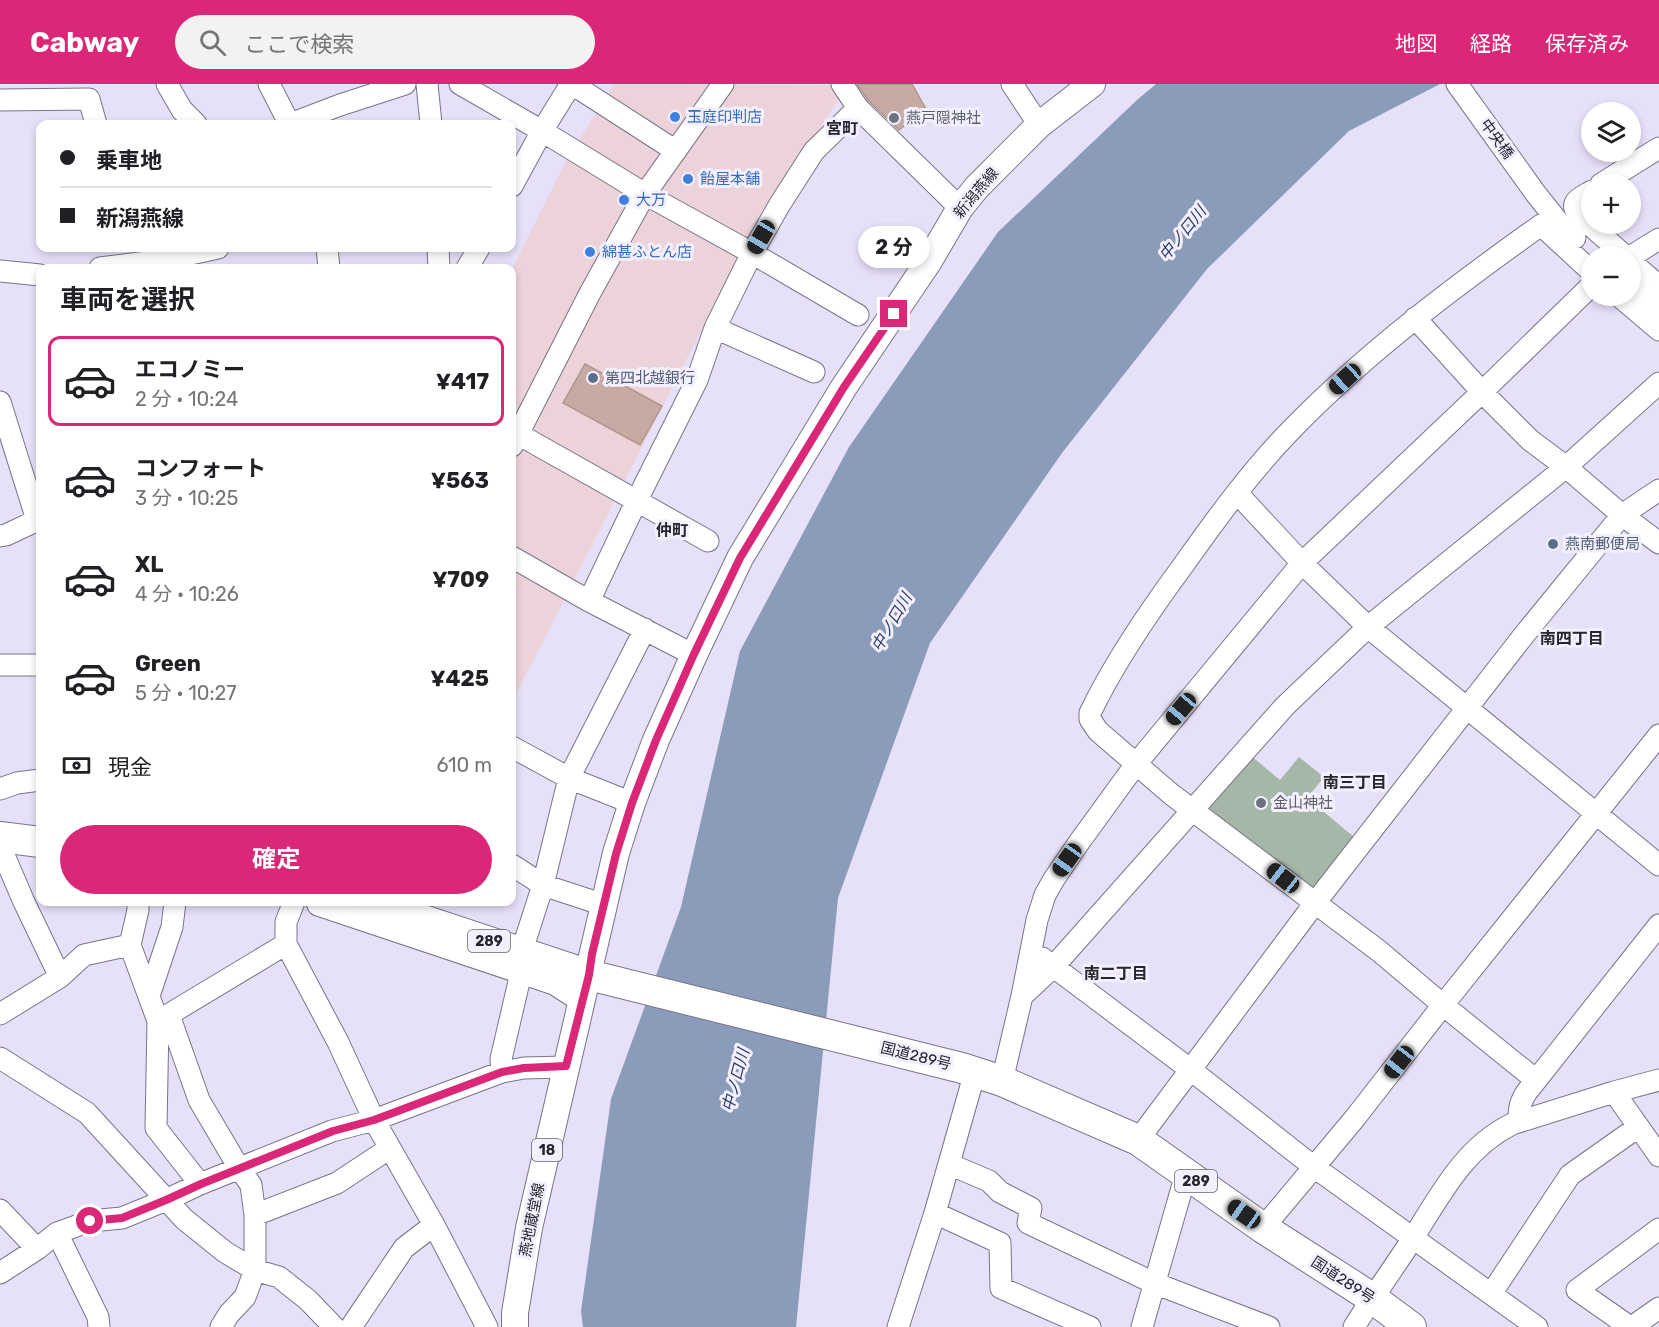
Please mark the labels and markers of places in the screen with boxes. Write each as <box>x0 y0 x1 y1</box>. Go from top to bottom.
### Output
place label: 玉庭印判店 <box>687 108 762 126</box>
place label: 燕戸隠神社 <box>906 109 981 127</box>
marker: 玉庭印判店 <box>668 110 682 124</box>
marker: 燕戸隠神社 <box>887 111 901 125</box>
place label: 飴屋本舗 <box>700 170 760 188</box>
marker: 飴屋本舗 <box>681 172 695 186</box>
place label: 大万 <box>636 191 666 209</box>
marker: 大万 <box>617 193 631 207</box>
place label: 綿甚ふとん店 <box>602 243 692 261</box>
marker: 綿甚ふとん店 <box>583 245 597 259</box>
place label: 第四北越銀行 <box>605 369 695 387</box>
marker: 第四北越銀行 <box>586 371 600 385</box>
place label: 燕南郵便局 <box>1565 535 1640 553</box>
marker: 燕南郵便局 <box>1546 537 1560 551</box>
place label: 金山神社 <box>1273 794 1333 812</box>
marker: 金山神社 <box>1254 796 1268 810</box>

